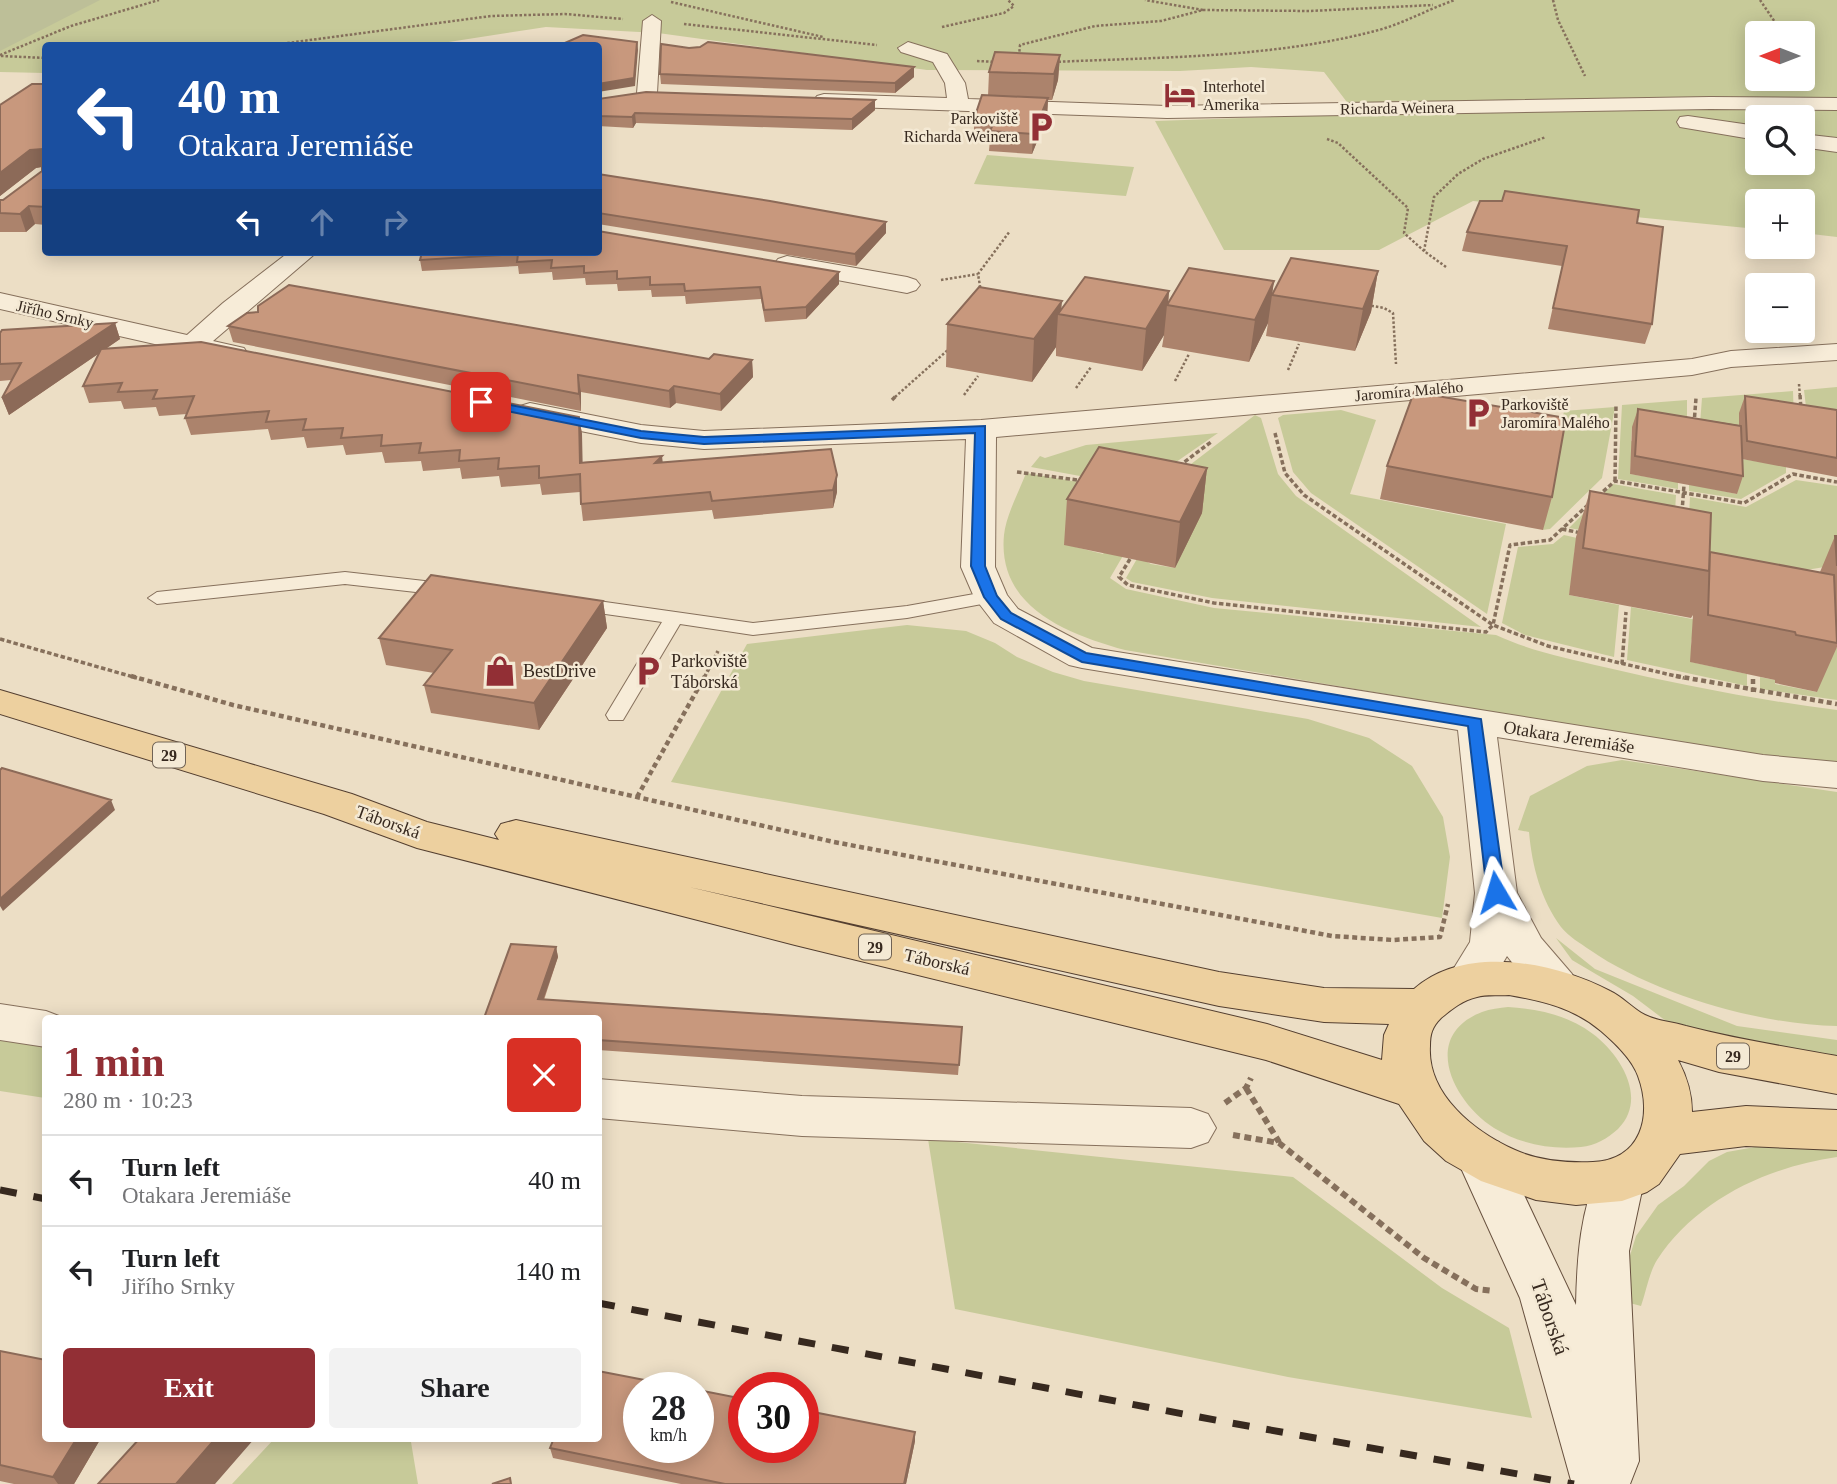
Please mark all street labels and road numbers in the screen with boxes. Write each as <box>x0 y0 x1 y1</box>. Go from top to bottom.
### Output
street label: Richarda Weinera <box>1340 99 1454 117</box>
street label: Jiřího Srnky <box>15 297 95 332</box>
street label: Jaromíra Malého <box>1354 378 1464 404</box>
street label: Otakara Jeremiáše <box>1502 717 1636 757</box>
road number: 29 <box>153 742 185 768</box>
street label: Táborská <box>353 801 423 843</box>
road number: 29 <box>859 934 891 959</box>
street label: Táborská <box>902 945 972 979</box>
road number: 29 <box>1717 1044 1749 1068</box>
street label: Táborská <box>1526 1276 1574 1358</box>

